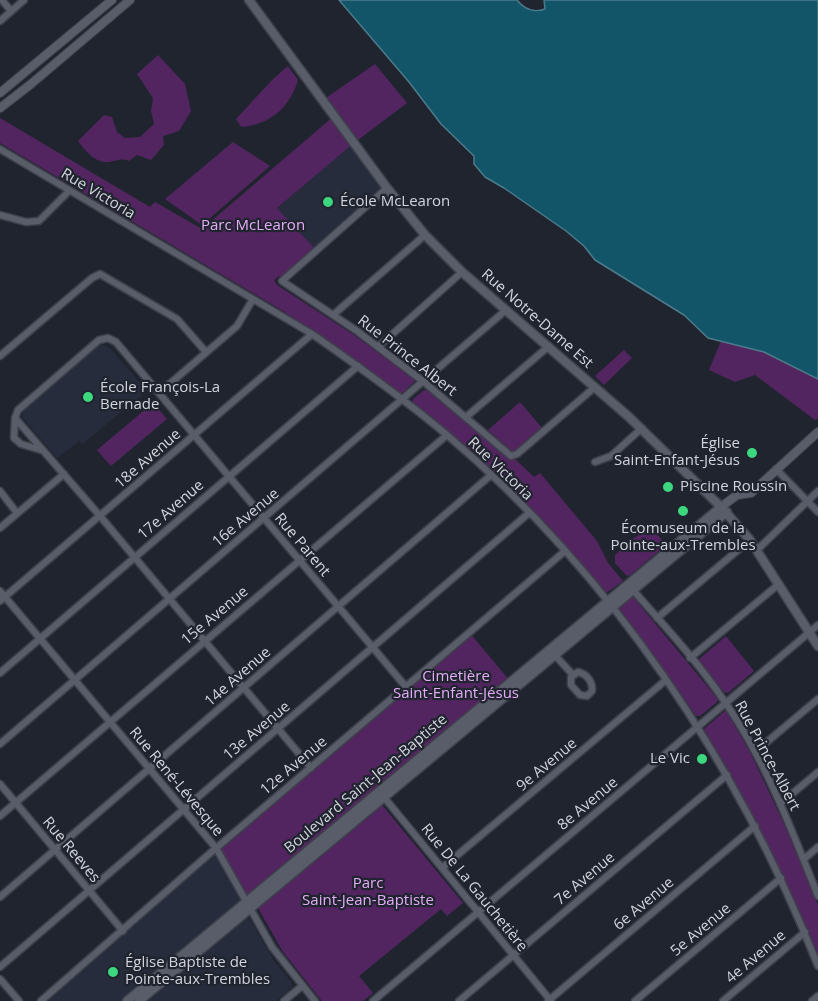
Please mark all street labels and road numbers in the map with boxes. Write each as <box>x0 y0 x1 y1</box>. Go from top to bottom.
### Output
street label: Rue Victoria <box>58 165 138 223</box>
street label: Rue Notre-Dame Est <box>477 266 597 372</box>
street label: Rue Prince Albert <box>354 312 460 400</box>
street label: 18e Avenue <box>111 425 185 493</box>
street label: Rue Victoria <box>464 434 536 504</box>
street label: 17e Avenue <box>134 476 208 544</box>
street label: 16e Avenue <box>209 485 283 551</box>
street label: Rue Parent <box>270 510 334 580</box>
street label: 15e Avenue <box>178 583 252 649</box>
street label: 14e Avenue <box>201 643 275 711</box>
street label: 13e Avenue <box>220 698 294 764</box>
street label: Rue Prince-Albert <box>730 698 804 814</box>
street label: Boulevard Saint-Jean-Baptiste <box>281 711 451 857</box>
street label: Rue René-Lévesque <box>125 724 227 840</box>
street label: 12e Avenue <box>257 733 331 799</box>
street label: 9e Avenue <box>513 735 581 795</box>
street label: 8e Avenue <box>554 774 622 834</box>
street label: Rue Reeves <box>38 814 104 886</box>
street label: Rue De La Gauchetière <box>417 820 531 956</box>
street label: 7e Avenue <box>551 849 619 909</box>
street label: 6e Avenue <box>610 874 678 934</box>
street label: 5e Avenue <box>667 900 735 960</box>
street label: 4e Avenue <box>722 927 790 987</box>

